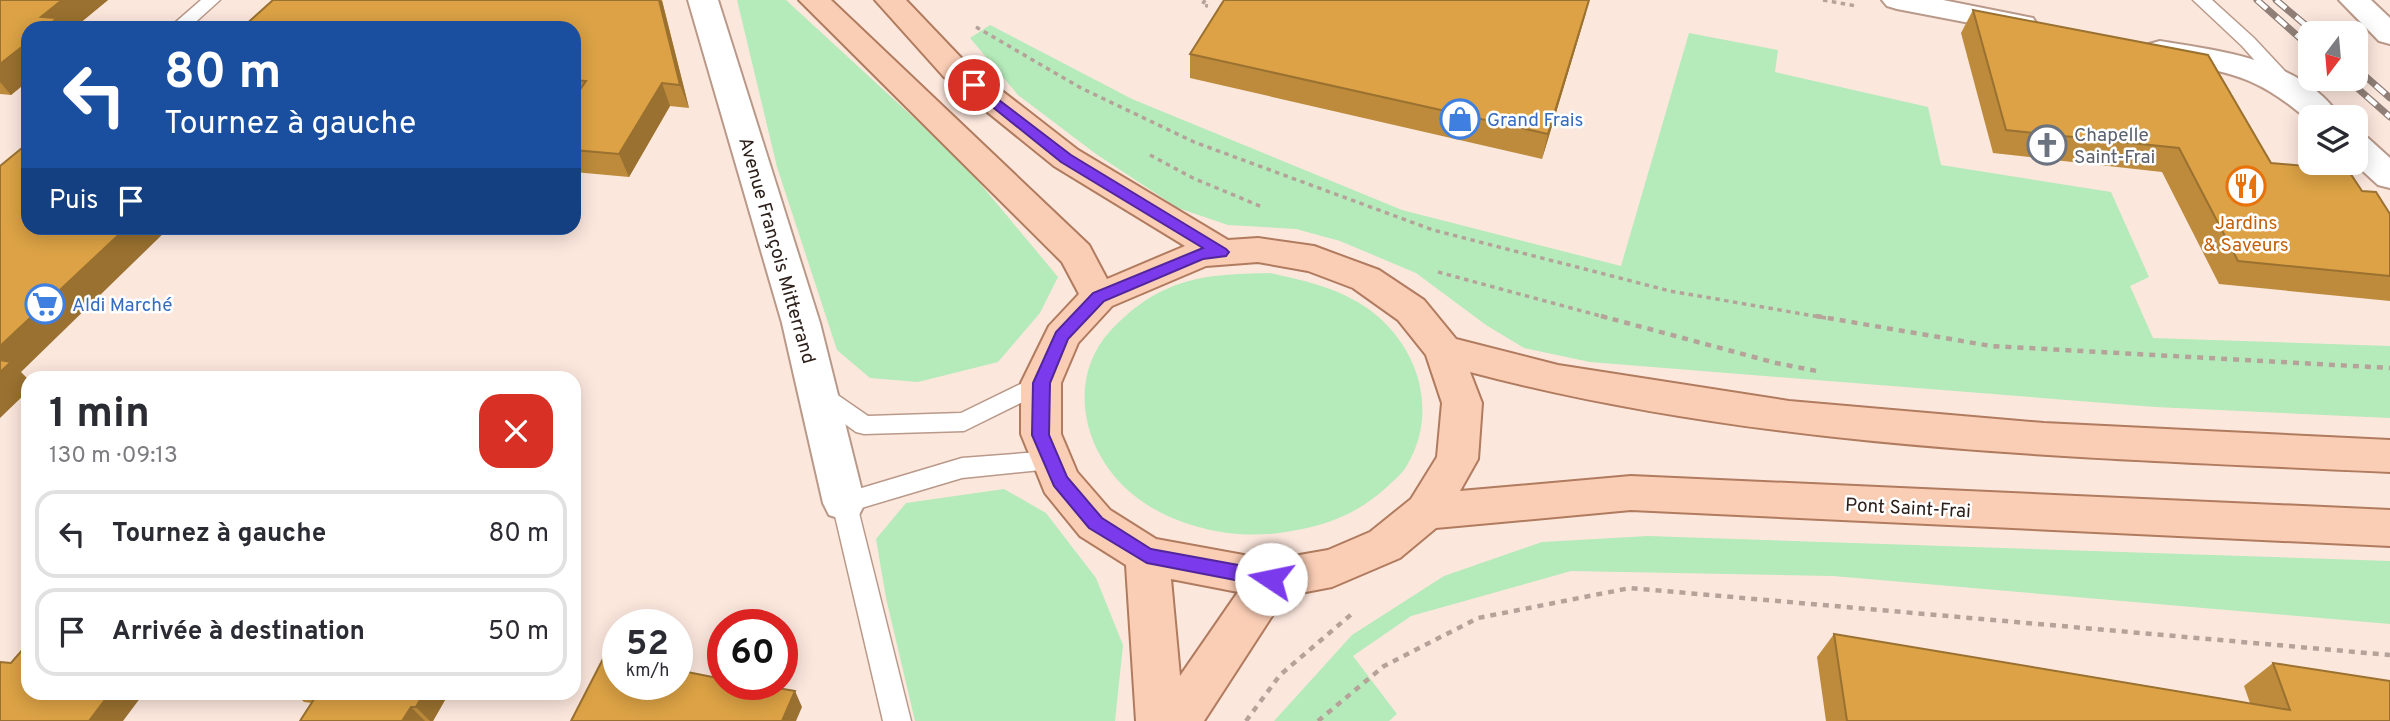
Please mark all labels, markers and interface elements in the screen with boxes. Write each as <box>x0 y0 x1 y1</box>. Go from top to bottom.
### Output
north arrow <box>2298 21 2368 91</box>
map controls <box>2298 21 2368 175</box>
text: 80 m <box>164 44 281 106</box>
icon: left <box>49 49 140 140</box>
pin <box>944 55 1004 115</box>
icon: arrive <box>955 66 993 104</box>
shop icon: Grand Frais <box>1439 98 1481 140</box>
text: Tournez à gauche <box>164 105 416 145</box>
button: layers <box>2298 105 2368 175</box>
place label: Grand Frais <box>1487 109 1583 133</box>
church icon: Chapelle Saint-Frai <box>2026 124 2068 166</box>
place label: Chapelle Saint-Frai <box>2074 124 2155 170</box>
street label: Avenue François Mitterrand <box>732 135 820 367</box>
restaurant icon: Jardins & Saveurs <box>2225 165 2267 207</box>
icon: arrive <box>112 182 150 220</box>
text: Puis <box>49 185 98 218</box>
place label: Jardins & Saveurs <box>2203 212 2289 258</box>
supermarket icon: Aldi Marché <box>24 283 66 325</box>
place label: Aldi Marché <box>72 294 172 318</box>
text: 1 min <box>49 389 150 442</box>
button: close <box>479 394 553 468</box>
text: 130 m · 09:13 <box>49 442 178 471</box>
street label: Pont Saint-Frai <box>1844 494 1971 524</box>
icon: left <box>53 515 91 553</box>
text: Tournez à gauche <box>112 518 326 551</box>
text: 80 m <box>489 518 549 551</box>
position arrow <box>1234 542 1308 616</box>
speed limit sign: 60 <box>707 609 798 700</box>
icon: arrive <box>53 613 91 651</box>
text: Arrivée à destination <box>112 616 365 649</box>
text: 50 m <box>488 616 549 649</box>
text: 52 <box>626 623 669 667</box>
text: km/h <box>626 660 669 683</box>

